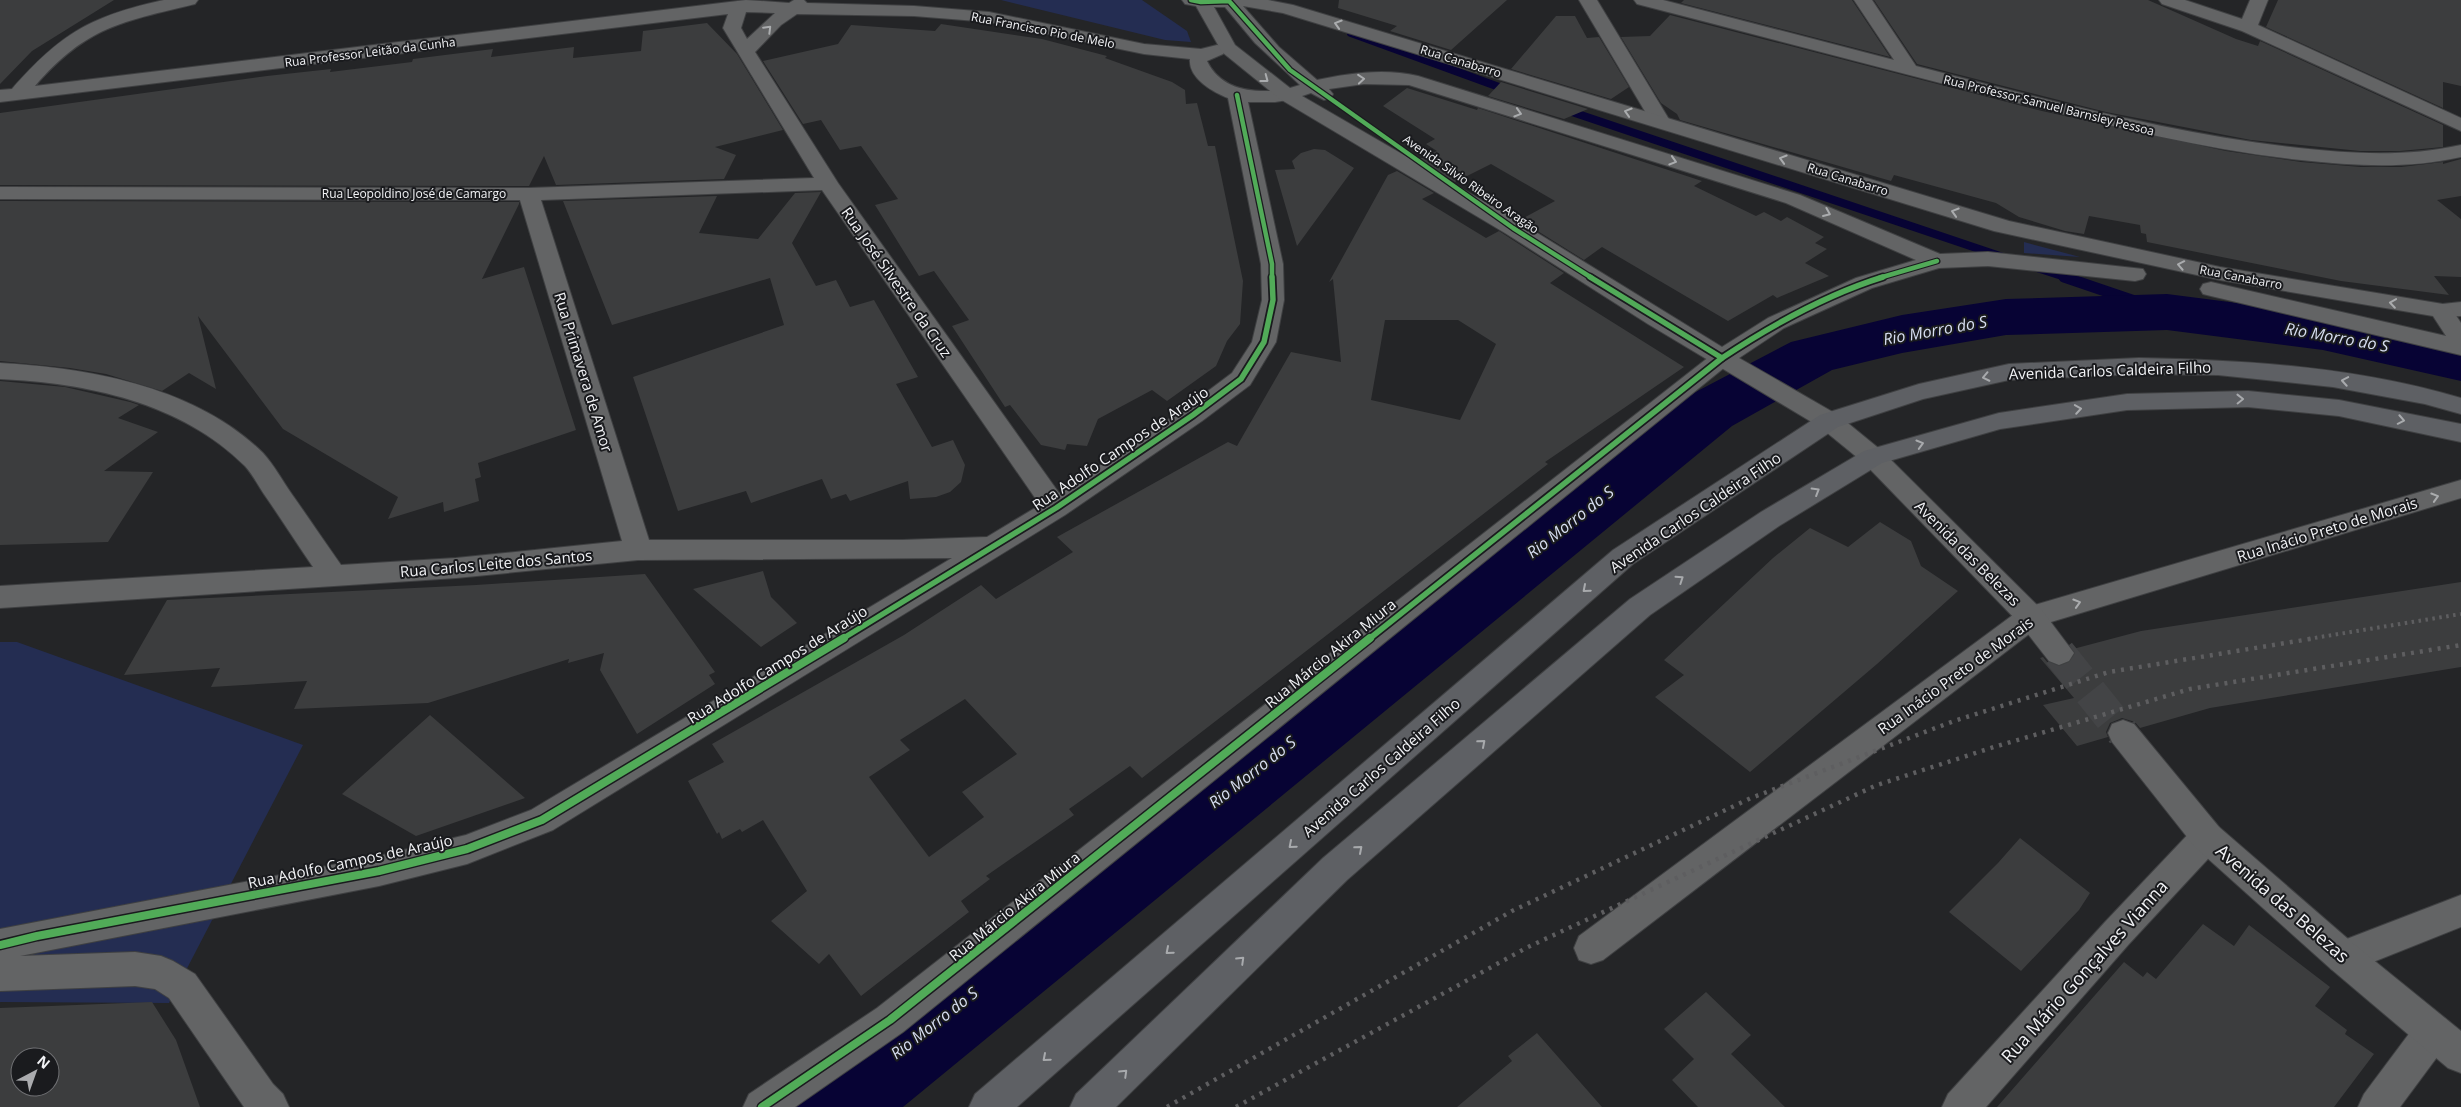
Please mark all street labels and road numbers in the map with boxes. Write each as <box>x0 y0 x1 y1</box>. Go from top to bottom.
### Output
street label: Rua Francisco Pio de Melo <box>970 8 1116 52</box>
street label: Rua Professor Leitão da Cunha <box>284 33 456 71</box>
street label: Rua Canabarro <box>1418 41 1504 81</box>
street label: Rua Professor Samuel Barnsley Pessoa <box>1942 71 2156 139</box>
street label: Avenida Silvio Ribeiro Aragão <box>1400 131 1542 237</box>
street label: Rua Canabarro <box>1805 159 1891 199</box>
street label: Rua Leopoldino José de Camargo <box>322 185 506 202</box>
street label: Rua José Silvestre da Cruz <box>837 203 957 361</box>
street label: Rua Canabarro <box>2198 261 2284 293</box>
street label: Rua Primavera de Amor <box>550 290 618 454</box>
street label: Avenida Carlos Caldeira Filho <box>2009 356 2211 384</box>
street label: Rua Adolfo Campos de Araújo <box>1028 381 1212 515</box>
street label: Avenida Carlos Caldeira Filho <box>1606 447 1784 577</box>
street label: Rua Inácio Preto de Morais <box>2234 492 2420 566</box>
street label: Avenida das Belezas <box>1911 496 2025 610</box>
street label: Rua Carlos Leite dos Santos <box>399 545 593 581</box>
street label: Rua Márcio Akira Miura <box>1260 594 1400 712</box>
street label: Rua Adolfo Campos de Araújo <box>683 600 871 728</box>
street label: Rua Inácio Preto de Morais <box>1873 612 2037 738</box>
street label: Avenida Carlos Caldeira Filho <box>1298 693 1464 841</box>
street label: Rua Adolfo Campos de Araújo <box>246 830 454 892</box>
street label: Avenida das Belezas <box>2211 838 2355 968</box>
street label: Rua Márcio Akira Miura <box>944 847 1084 965</box>
street label: Rua Mário Gonçalves Vianna <box>1995 874 2173 1068</box>

